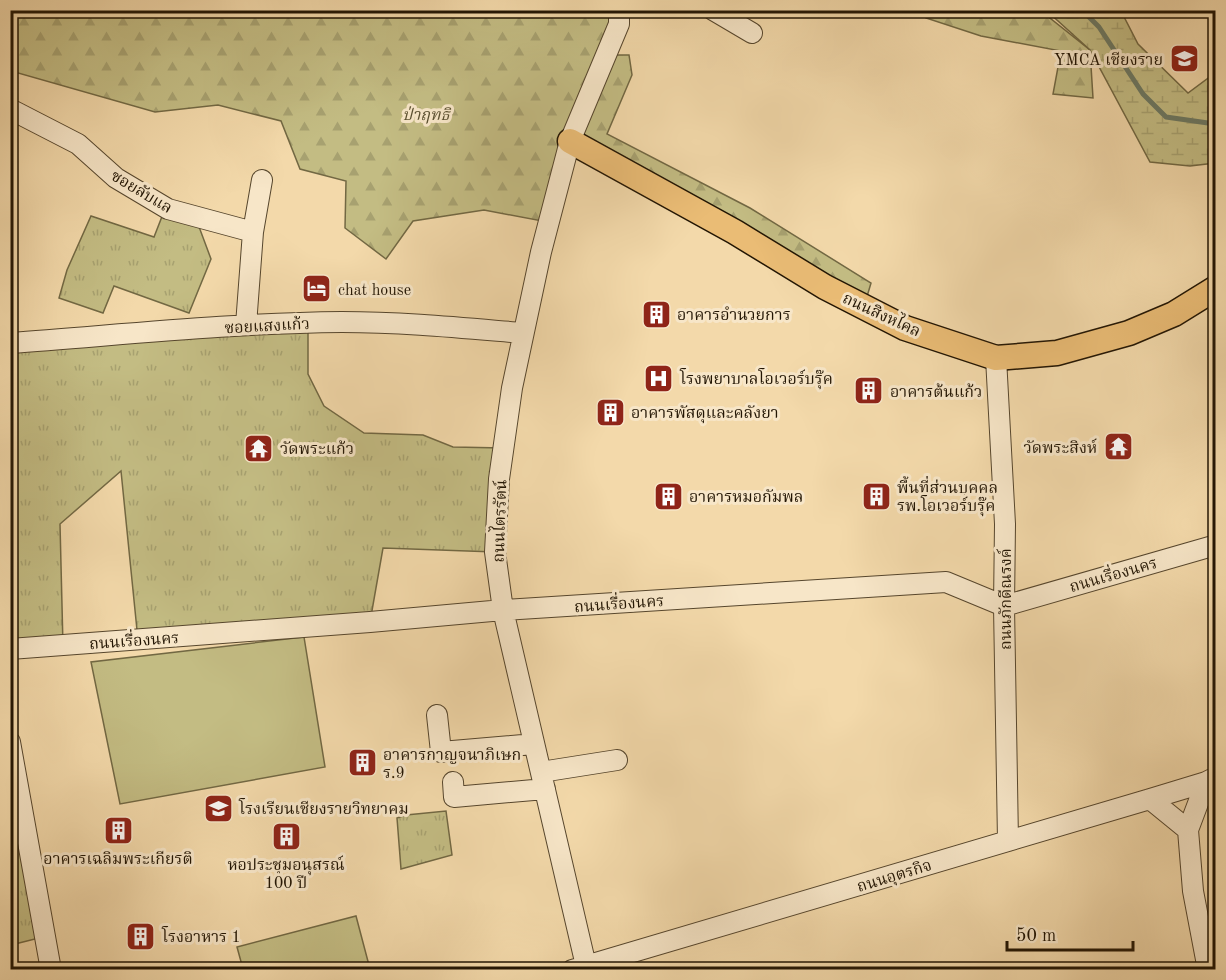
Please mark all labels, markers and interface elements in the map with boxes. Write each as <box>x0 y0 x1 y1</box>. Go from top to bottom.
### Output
school or university icon: YMCA เชียงราย <box>1168 43 1200 75</box>
place label: YMCA เชียงราย <box>1054 51 1163 69</box>
park label: ป่าฤทธิ <box>402 106 452 124</box>
street label: ซอยลับแล <box>108 167 175 217</box>
hotel icon: chat house <box>301 273 333 305</box>
place label: chat house <box>338 283 411 299</box>
street label: ถนนสิงหไคล <box>840 287 924 341</box>
building icon: อาคารอำนวยการ <box>640 298 672 330</box>
place label: อาคารอำนวยการ <box>677 306 791 324</box>
street label: ซอยแสงแก้ว <box>224 315 310 337</box>
hospital icon: โรงพยาบาลโอเวอร์บรุ๊ค <box>643 362 675 394</box>
place label: โรงพยาบาลโอเวอร์บรุ๊ค <box>679 368 833 390</box>
building icon: อาคารต้นแก้ว <box>853 375 885 407</box>
place label: อาคารต้นแก้ว <box>890 383 982 401</box>
building icon: อาคารพัสดุและคลังยา <box>594 396 626 428</box>
place label: อาคารพัสดุและคลังยา <box>631 405 779 424</box>
temple icon: วัดพระสิงห์ <box>1102 431 1134 463</box>
temple icon: วัดพระแก้ว <box>243 432 275 464</box>
place label: วัดพระสิงห์ <box>1023 438 1097 457</box>
place label: วัดพระแก้ว <box>280 440 354 458</box>
place label: พื้นที่ส่วนบุคคล รพ.โอเวอร์บรุ๊ค <box>897 476 998 517</box>
street label: ถนนไตรรัตน์ <box>488 479 510 563</box>
building icon: อาคารหมอกัมพล <box>652 480 684 512</box>
building icon: พื้นที่ส่วนบุคคล รพ.โอเวอร์บรุ๊ค <box>860 480 892 512</box>
place label: อาคารหมอกัมพล <box>689 489 803 506</box>
street label: ถนนภักดีณรงค์ <box>996 548 1015 650</box>
street label: ถนนเรื่องนคร <box>1067 551 1159 596</box>
street label: ถนนเรื่องนคร <box>573 589 665 616</box>
street label: ถนนเรื่องนคร <box>88 626 180 653</box>
building icon: อาคารกาญจนาภิเษก ร.9 <box>346 747 378 779</box>
place label: อาคารกาญจนาภิเษก ร.9 <box>383 747 521 782</box>
school or university icon: โรงเรียนเชียงรายวิทยาคม <box>202 792 234 824</box>
place label: โรงเรียนเชียงรายวิทยาคม <box>238 798 409 818</box>
building icon: อาคารเฉลิมพระเกียรติ <box>102 814 134 846</box>
building icon: หอประชุมอนุสรณ์ 100 ปี <box>270 820 302 852</box>
place label: อาคารเฉลิมพระเกียรติ <box>43 850 193 868</box>
place label: หอประชุมอนุสรณ์ 100 ปี <box>227 855 345 892</box>
street label: ถนนอุตรกิจ <box>855 857 934 898</box>
scale bar <box>1007 914 1133 952</box>
building icon: โรงอาหาร 1 <box>125 920 157 952</box>
place label: โรงอาหาร 1 <box>161 926 241 946</box>
text: 50 m <box>1016 927 1056 945</box>

